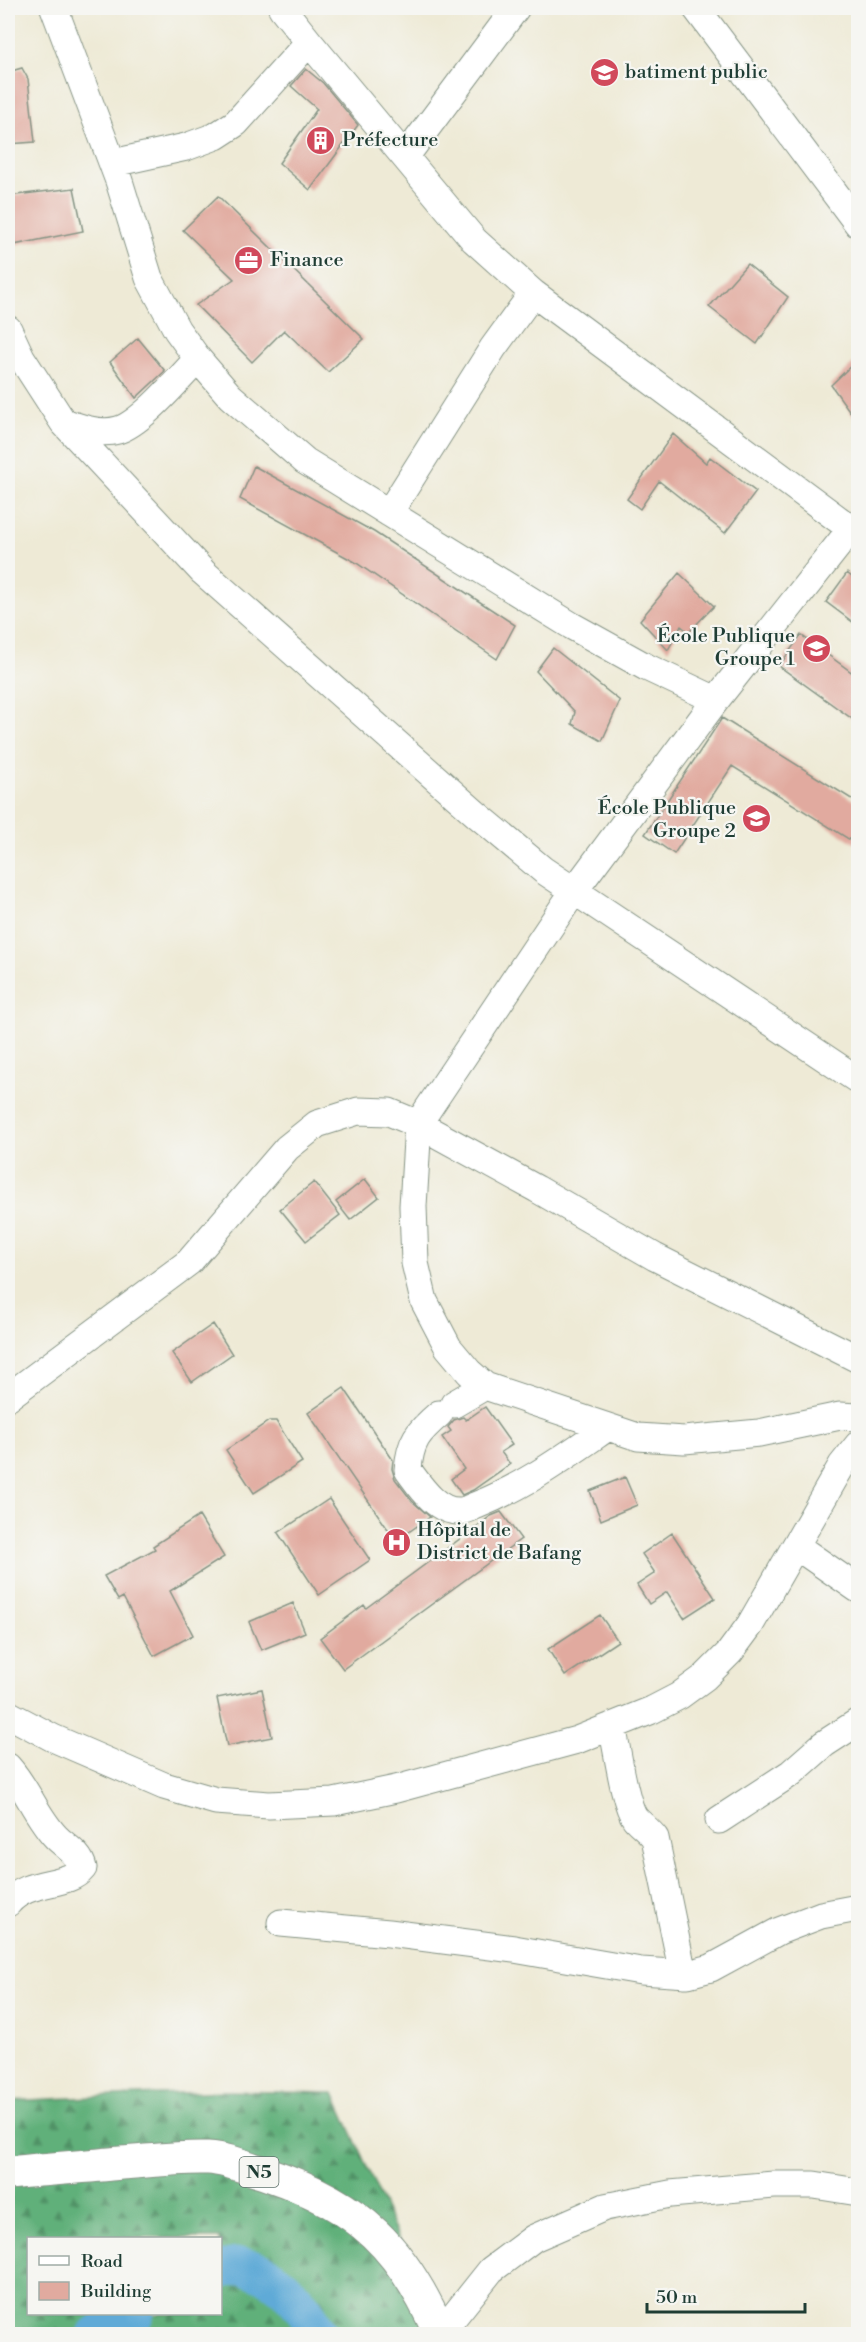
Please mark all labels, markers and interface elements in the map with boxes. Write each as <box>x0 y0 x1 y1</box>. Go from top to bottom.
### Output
school or university icon: batiment public <box>588 56 620 88</box>
place label: batiment public <box>625 60 768 85</box>
building icon: Préfecture <box>305 124 337 156</box>
place label: Préfecture <box>342 128 438 153</box>
office icon: Finance <box>233 244 265 276</box>
place label: Finance <box>270 248 344 273</box>
place label: École Publique Groupe 1 <box>657 623 795 672</box>
school or university icon: École Publique Groupe 1 <box>800 632 832 664</box>
place label: École Publique Groupe 2 <box>598 795 736 844</box>
school or university icon: École Publique Groupe 2 <box>741 803 773 835</box>
place label: Hôpital de District de Bafang <box>417 1518 582 1566</box>
hospital icon: Hôpital de District de Bafang <box>380 1526 412 1558</box>
road number: N5 <box>240 2157 278 2187</box>
legend <box>27 2237 222 2315</box>
text: Road <box>81 2250 124 2273</box>
scale bar <box>647 2276 804 2314</box>
text: Building <box>80 2280 152 2303</box>
text: 50 m <box>656 2286 698 2309</box>

